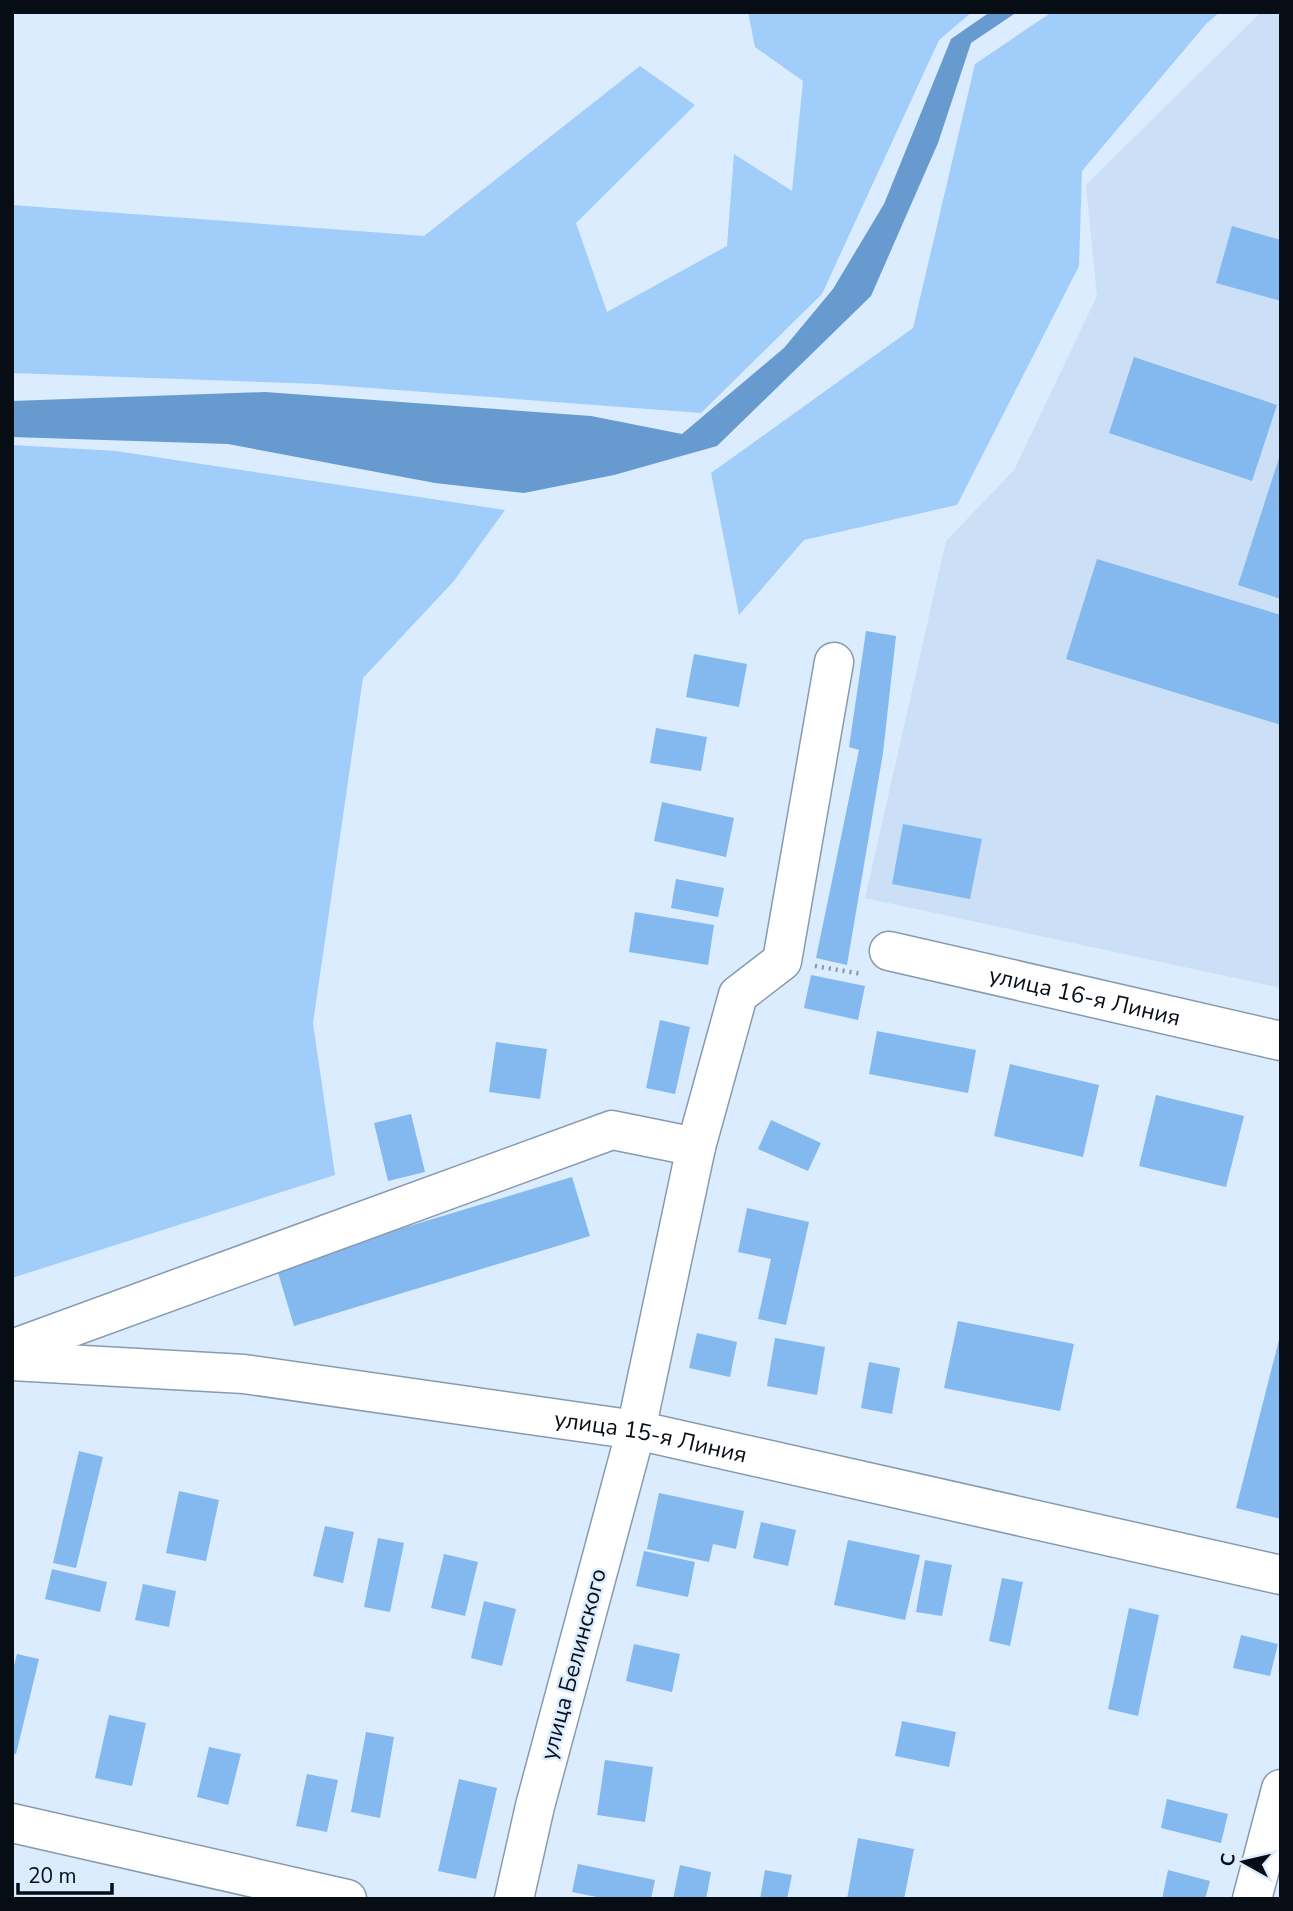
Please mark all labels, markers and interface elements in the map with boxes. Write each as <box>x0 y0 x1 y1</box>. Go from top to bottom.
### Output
street label: улица 16-я Линия <box>986 959 1184 1033</box>
street label: улица 15-я Линия <box>552 1404 750 1471</box>
street label: улица Белинского <box>533 1565 614 1763</box>
north arrow <box>1209 1827 1279 1897</box>
text: С <box>1214 1851 1242 1868</box>
scale bar <box>18 1852 112 1896</box>
text: 20 m <box>28 1862 77 1890</box>

